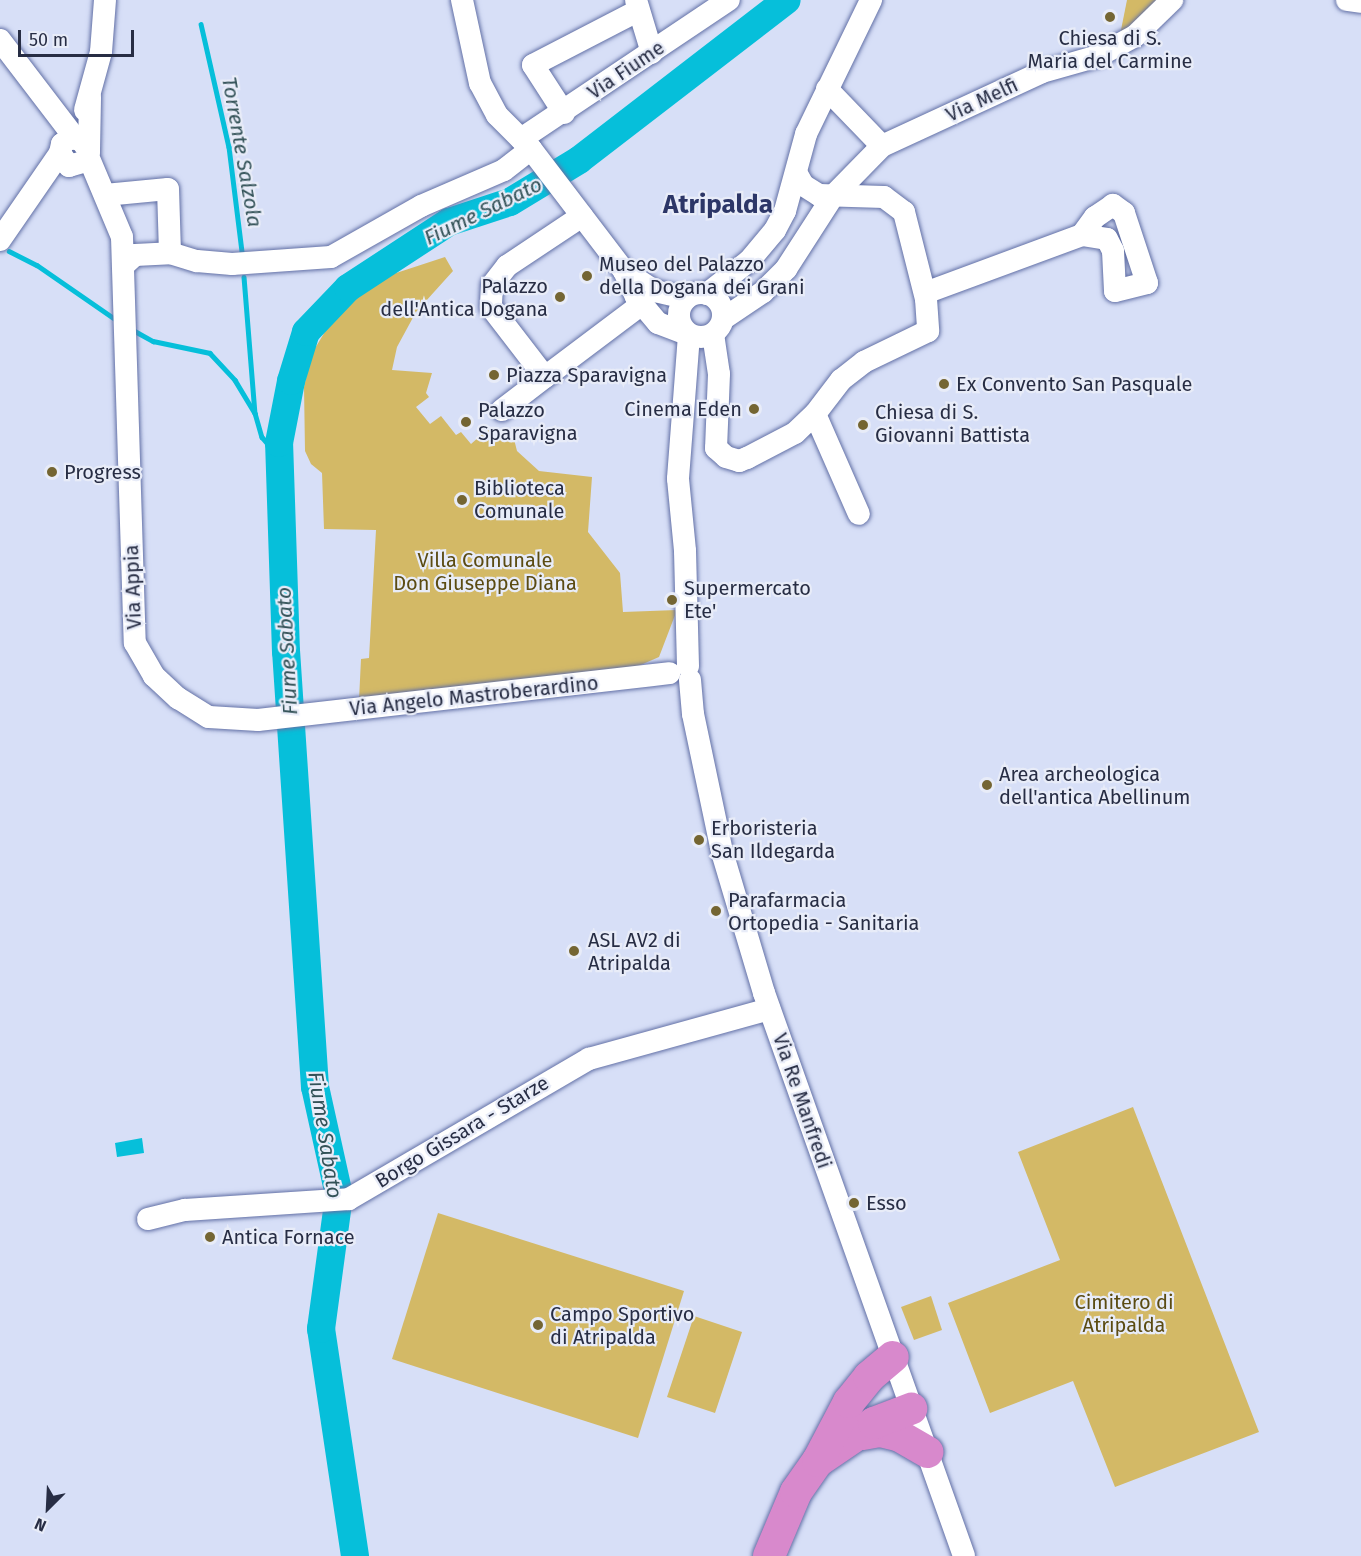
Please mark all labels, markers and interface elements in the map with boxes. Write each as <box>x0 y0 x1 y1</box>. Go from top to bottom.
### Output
marker: Chiesa di S. Maria del Carmine <box>1103 10 1117 24</box>
scale bar <box>21 18 136 56</box>
place label: Chiesa di S. Maria del Carmine <box>1028 27 1192 74</box>
text: 50 m <box>29 29 68 51</box>
street label: Via Fiume <box>583 36 669 104</box>
street label: Via Melfi <box>942 73 1022 127</box>
water label: Torrente Salzola <box>216 75 268 229</box>
water label: Fiume Sabato <box>420 172 546 250</box>
district label: Atripalda <box>663 189 773 221</box>
place label: Museo del Palazzo della Dogana dei Grani <box>599 252 805 299</box>
marker: Museo del Palazzo della Dogana dei Grani <box>580 269 594 283</box>
place label: Palazzo dell'Antica Dogana <box>380 274 548 321</box>
marker: Palazzo dell'Antica Dogana <box>553 290 567 304</box>
place label: Piazza Sparavigna <box>506 363 667 387</box>
marker: Piazza Sparavigna <box>487 368 501 382</box>
place label: Ex Convento San Pasquale <box>956 372 1192 396</box>
marker: Ex Convento San Pasquale <box>937 377 951 391</box>
place label: Cinema Eden <box>624 397 742 421</box>
place label: Palazzo Sparavigna <box>478 398 578 445</box>
place label: Chiesa di S. Giovanni Battista <box>875 401 1030 448</box>
marker: Cinema Eden <box>747 402 761 416</box>
marker: Palazzo Sparavigna <box>459 415 473 429</box>
marker: Chiesa di S. Giovanni Battista <box>856 418 870 432</box>
place label: Progress <box>64 460 141 484</box>
marker: Progress <box>45 465 59 479</box>
place label: Biblioteca Comunale <box>474 476 565 523</box>
marker: Biblioteca Comunale <box>455 493 469 507</box>
street label: Via Appia <box>120 544 146 630</box>
park label: Villa Comunale Don Giuseppe Diana <box>393 549 577 596</box>
place label: Supermercato Ete' <box>684 576 811 623</box>
water label: Fiume Sabato <box>271 586 303 716</box>
marker: Supermercato Ete' <box>665 593 679 607</box>
street label: Via Angelo Mastroberardino <box>348 671 600 721</box>
place label: Area archeologica dell'antica Abellinum <box>999 762 1190 809</box>
marker: Area archeologica dell'antica Abellinum <box>980 778 994 792</box>
place label: Erboristeria San Ildegarda <box>711 816 835 863</box>
marker: Erboristeria San Ildegarda <box>692 833 706 847</box>
place label: Parafarmacia Ortopedia - Sanitaria <box>728 888 919 935</box>
marker: Parafarmacia Ortopedia - Sanitaria <box>709 904 723 918</box>
place label: ASL AV2 di Atripalda <box>588 928 681 975</box>
marker: ASL AV2 di Atripalda <box>565 942 583 960</box>
street label: Via Re Manfredi <box>768 1030 836 1172</box>
water label: Fiume Sabato <box>303 1070 347 1200</box>
street label: Borgo Gissara - Starze <box>371 1071 553 1193</box>
place label: Esso <box>866 1191 907 1215</box>
marker: Esso <box>847 1196 861 1210</box>
place label: Antica Fornace <box>222 1225 355 1249</box>
marker: Antica Fornace <box>203 1230 217 1244</box>
park label: Cimitero di Atripalda <box>1074 1291 1174 1338</box>
place label: Campo Sportivo di Atripalda <box>550 1302 694 1349</box>
marker: Campo Sportivo di Atripalda <box>531 1318 545 1332</box>
north arrow <box>18 1478 78 1538</box>
text: N <box>32 1514 49 1536</box>

